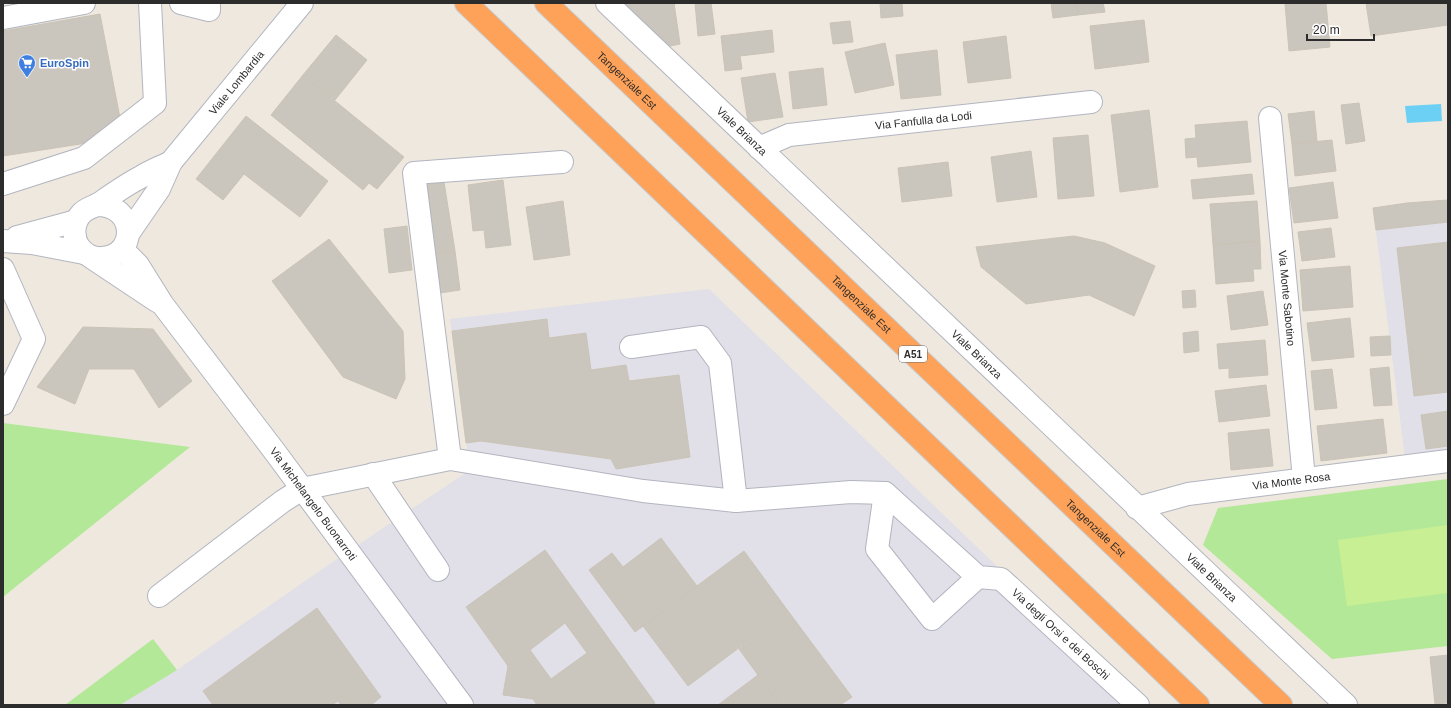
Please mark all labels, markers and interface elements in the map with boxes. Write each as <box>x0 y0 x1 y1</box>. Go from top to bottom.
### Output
scale bar <box>1307 16 1374 42</box>
text: 20 m <box>1313 23 1340 37</box>
street label: Viale Lombardia <box>206 48 267 117</box>
street label: Tangenziale Est <box>595 49 659 112</box>
supermarket icon: EuroSpin <box>17 53 37 78</box>
place label: EuroSpin <box>40 57 89 69</box>
street label: Viale Brianza <box>714 104 770 158</box>
street label: Via Fanfulla da Lodi <box>875 109 972 132</box>
street label: Via Monte Sabotino <box>1277 250 1297 347</box>
street label: Tangenziale Est <box>829 273 894 335</box>
street label: Viale Brianza <box>949 328 1005 381</box>
road number: A51 <box>899 346 927 362</box>
street label: Via Michelangelo Buonarroti <box>268 445 359 563</box>
street label: Via Monte Rosa <box>1252 470 1332 492</box>
street label: Tangenziale Est <box>1063 497 1128 559</box>
street label: Viale Brianza <box>1184 551 1240 605</box>
street label: Via degli Orsi e dei Boschi <box>1010 586 1112 682</box>

